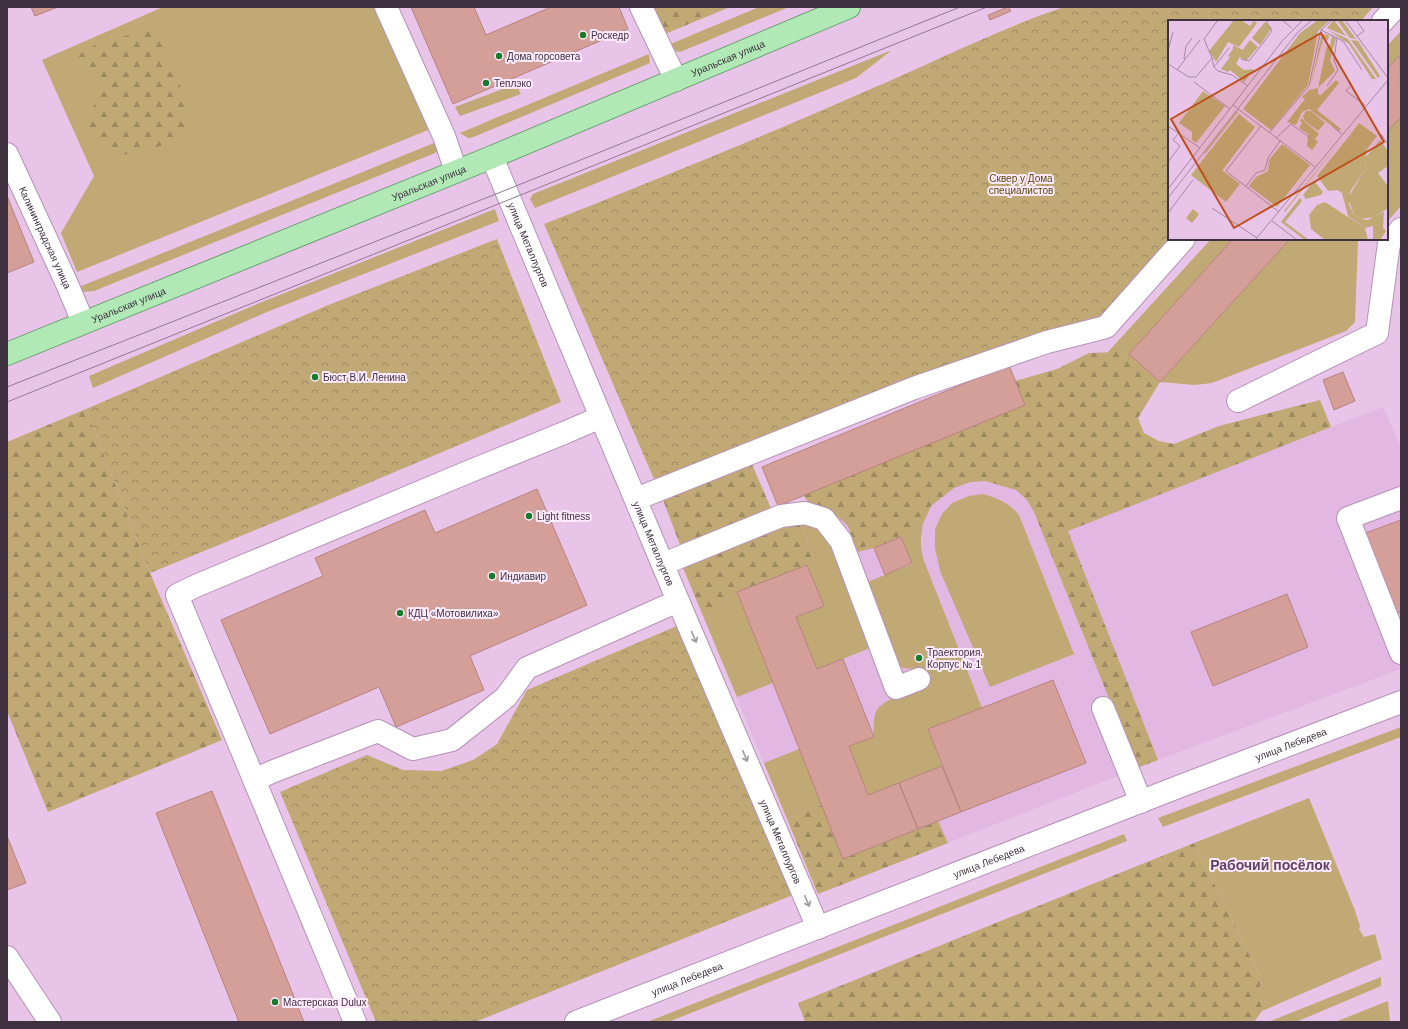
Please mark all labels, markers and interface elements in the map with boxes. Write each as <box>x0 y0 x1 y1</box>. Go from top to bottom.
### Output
inset map <box>1168 20 1388 240</box>
marker: Роскедр <box>578 30 588 40</box>
place label: Роскедр <box>591 30 629 41</box>
street label: Уральская улица <box>689 37 767 78</box>
marker: Дома горсовета <box>494 51 504 61</box>
place label: Дома горсовета <box>507 51 581 62</box>
marker: Теплэко <box>481 78 491 88</box>
place label: Теплэко <box>494 78 532 89</box>
street label: Уральская улица <box>390 163 468 203</box>
park label: Сквер у Дома специалистов <box>989 173 1053 196</box>
street label: Калининградская улица <box>17 185 74 291</box>
street label: улица Металлургов <box>506 201 551 288</box>
street label: Уральская улица <box>90 285 167 325</box>
marker: Бюст В.И. Ленина <box>310 372 320 382</box>
place label: Бюст В.И. Ленина <box>323 372 406 383</box>
street label: улица Металлургов <box>631 500 676 587</box>
marker: Light fitness <box>524 511 534 521</box>
place label: Light fitness <box>537 511 590 522</box>
marker: Индиавир <box>487 571 497 581</box>
place label: Индиавир <box>500 571 547 582</box>
marker: КДЦ «Мотовилиха» <box>395 608 405 618</box>
place label: КДЦ «Мотовилиха» <box>408 608 499 619</box>
one-way arrow <box>690 630 698 642</box>
place label: Траектория. Корпус № 1 <box>927 647 983 670</box>
marker: Траектория. Корпус № 1 <box>914 653 924 663</box>
street label: улица Лебедева <box>1254 725 1328 763</box>
one-way arrow <box>742 750 749 762</box>
street label: улица Металлургов <box>758 798 804 885</box>
street label: улица Лебедева <box>952 842 1026 880</box>
district label: Рабочий посёлок <box>1210 857 1331 873</box>
one-way arrow <box>804 895 811 907</box>
street label: улица Лебедева <box>650 960 724 998</box>
marker: Мастерская Dulux <box>270 997 280 1007</box>
place label: Мастерская Dulux <box>283 997 367 1008</box>

